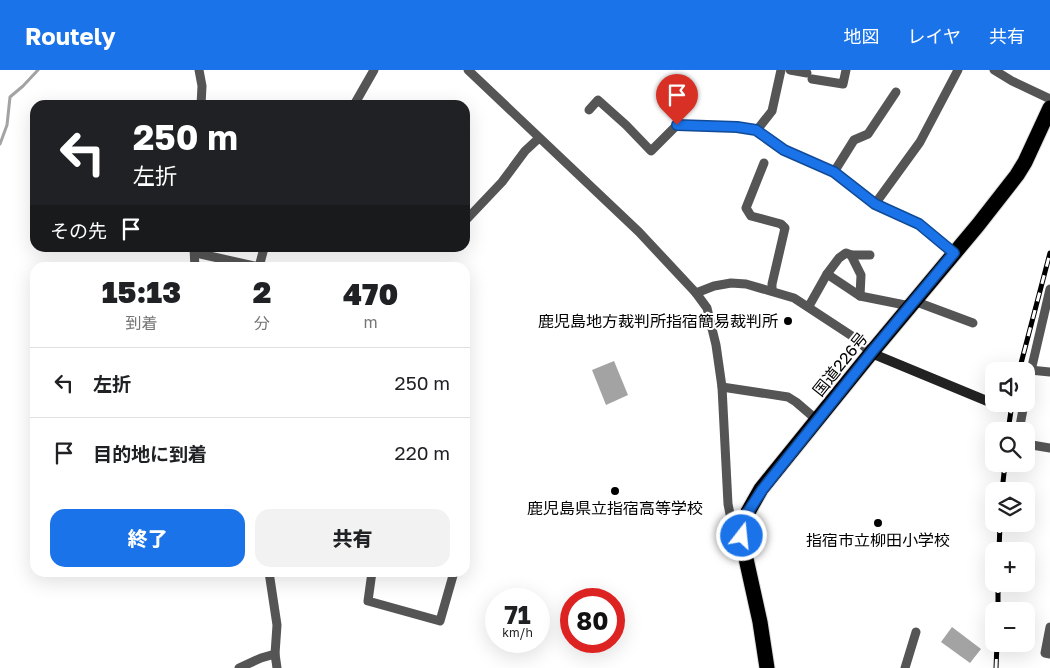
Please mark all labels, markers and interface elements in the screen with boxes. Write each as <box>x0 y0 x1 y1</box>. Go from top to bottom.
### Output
text: Routely <box>25 21 116 50</box>
text: 地図 <box>844 25 880 47</box>
text: レイヤ <box>908 25 961 47</box>
text: 共有 <box>989 25 1025 47</box>
pin <box>656 74 698 125</box>
icon: arrive <box>663 81 691 109</box>
text: 250 m <box>133 116 238 158</box>
icon: left <box>50 120 115 185</box>
text: 左折 <box>133 162 177 189</box>
icon: arrive <box>117 215 145 243</box>
text: その先 <box>50 219 107 242</box>
text: 15:13 <box>102 274 181 310</box>
text: 2 <box>253 274 271 310</box>
text: 470 <box>343 276 398 312</box>
place label: 鹿児島地方裁判所指宿簡易裁判所 <box>538 311 778 331</box>
text: m <box>364 312 378 332</box>
text: 到着 <box>125 313 157 333</box>
text: 分 <box>254 313 270 333</box>
marker: 鹿児島地方裁判所指宿簡易裁判所 <box>782 315 794 327</box>
street label: 国道226号 <box>808 328 872 400</box>
map controls <box>985 362 1035 652</box>
button: sound <box>985 362 1035 412</box>
icon: left <box>50 369 78 397</box>
text: 250 m <box>395 371 450 394</box>
text: 左折 <box>93 372 131 395</box>
button: search <box>985 422 1035 472</box>
icon: arrive <box>50 439 78 467</box>
text: 220 m <box>395 441 450 464</box>
text: 目的地に到着 <box>93 442 207 465</box>
button: layers <box>985 482 1035 532</box>
marker: 鹿児島県立指宿高等学校 <box>609 485 621 497</box>
place label: 鹿児島県立指宿高等学校 <box>527 498 703 518</box>
button: 終了 <box>50 509 245 567</box>
button: 共有 <box>255 509 450 567</box>
position arrow <box>715 509 767 561</box>
marker: 指宿市立柳田小学校 <box>872 517 884 529</box>
place label: 指宿市立柳田小学校 <box>806 530 950 550</box>
button: + <box>985 542 1035 592</box>
speed limit sign: 80 <box>560 588 625 653</box>
text: 71 <box>504 599 531 630</box>
button: − <box>985 602 1035 652</box>
text: km/h <box>502 625 533 640</box>

